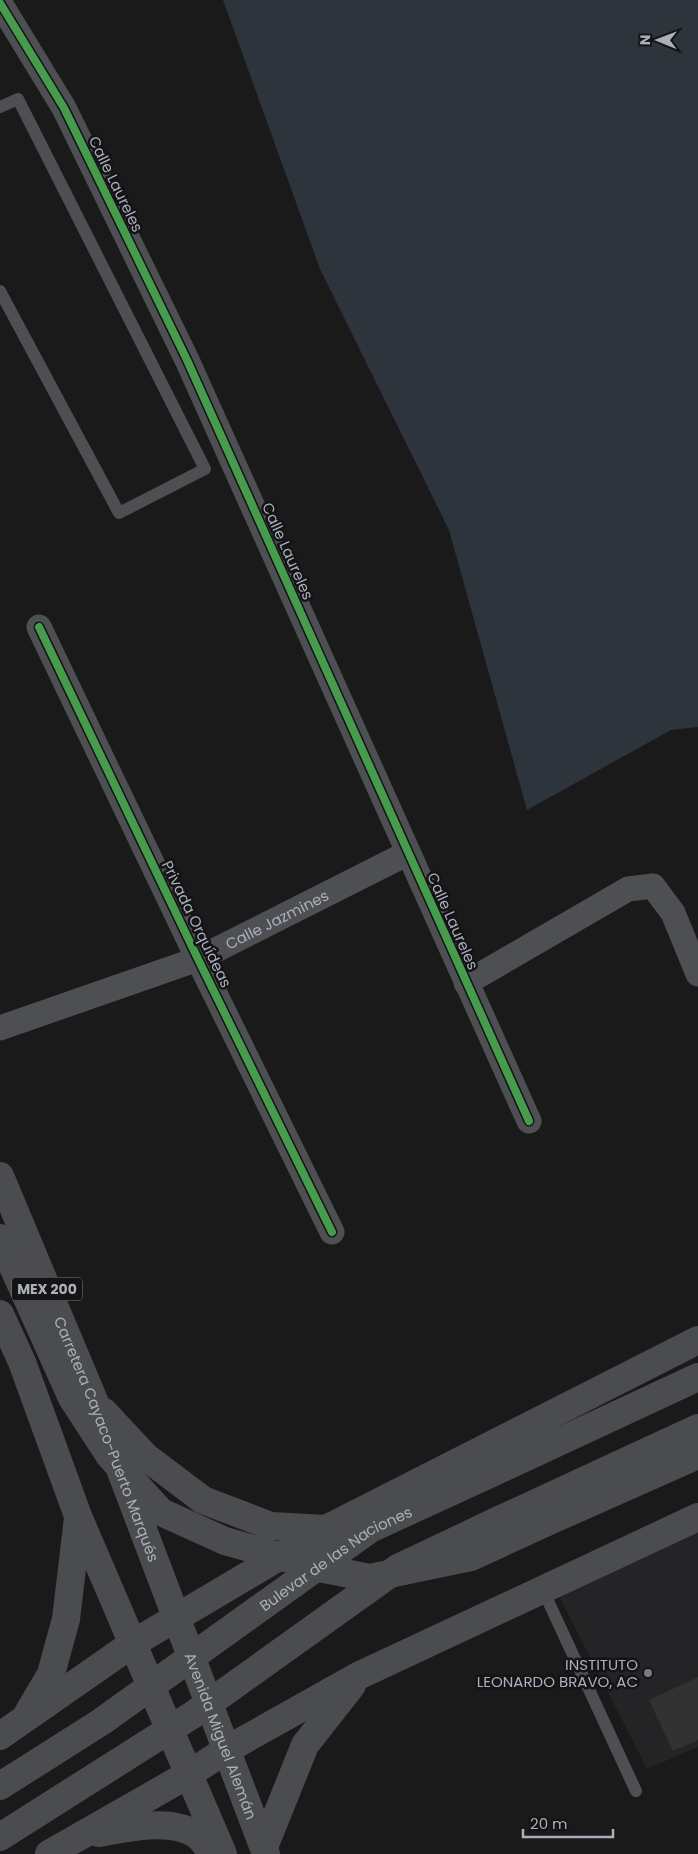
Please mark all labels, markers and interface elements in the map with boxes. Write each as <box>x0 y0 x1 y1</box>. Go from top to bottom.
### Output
north arrow <box>633 15 683 65</box>
text: N <box>635 34 655 45</box>
street label: Calle Laureles <box>84 133 148 236</box>
street label: Calle Laureles <box>257 499 319 603</box>
street label: Privada Orquídeas <box>157 857 237 991</box>
street label: Calle Laureles <box>422 869 484 973</box>
street label: Calle Jazmines <box>222 884 332 954</box>
road number: MEX 200 <box>12 1278 82 1300</box>
street label: Carretera Cayaco-Puerto Marqués <box>49 1313 165 1565</box>
street label: Bulevar de las Naciones <box>255 1501 415 1616</box>
street label: Avenida Miguel Alemán <box>180 1649 262 1822</box>
place label: INSTITUTO LEONARDO BRAVO, AC <box>477 1654 638 1692</box>
marker: INSTITUTO LEONARDO BRAVO, AC <box>642 1667 654 1679</box>
scale bar <box>523 1806 613 1838</box>
text: 20 m <box>530 1813 568 1834</box>

